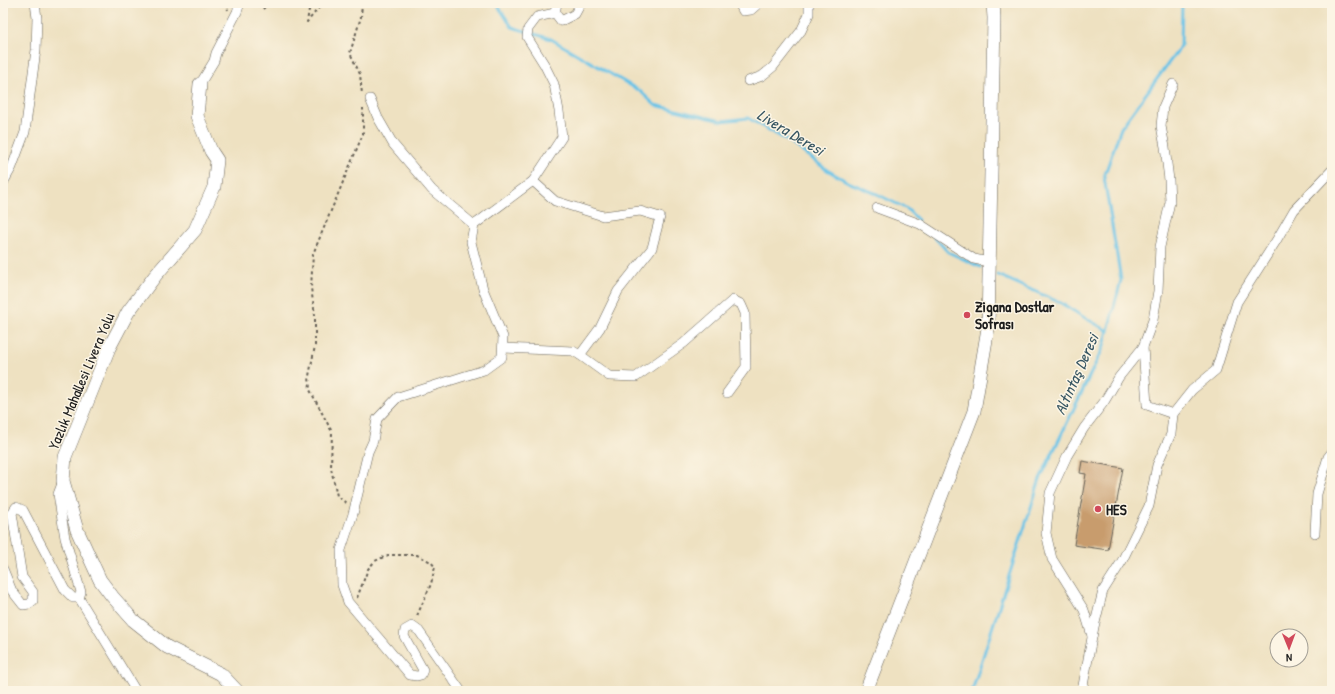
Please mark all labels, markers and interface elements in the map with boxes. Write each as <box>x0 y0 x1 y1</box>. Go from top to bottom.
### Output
water label: Livera Deresi <box>753 103 830 161</box>
place label: Zigana Dostlar Sofrası <box>975 296 1055 334</box>
street label: Yazlık Mahallesi Livera Yolu <box>43 309 119 453</box>
marker: Zigana Dostlar Sofrası <box>962 310 972 320</box>
water label: Altıntaş Deresi <box>1048 329 1104 418</box>
place label: HES <box>1106 499 1127 520</box>
marker: HES <box>1093 504 1103 514</box>
north arrow <box>1269 628 1309 668</box>
text: N <box>1286 651 1292 665</box>

